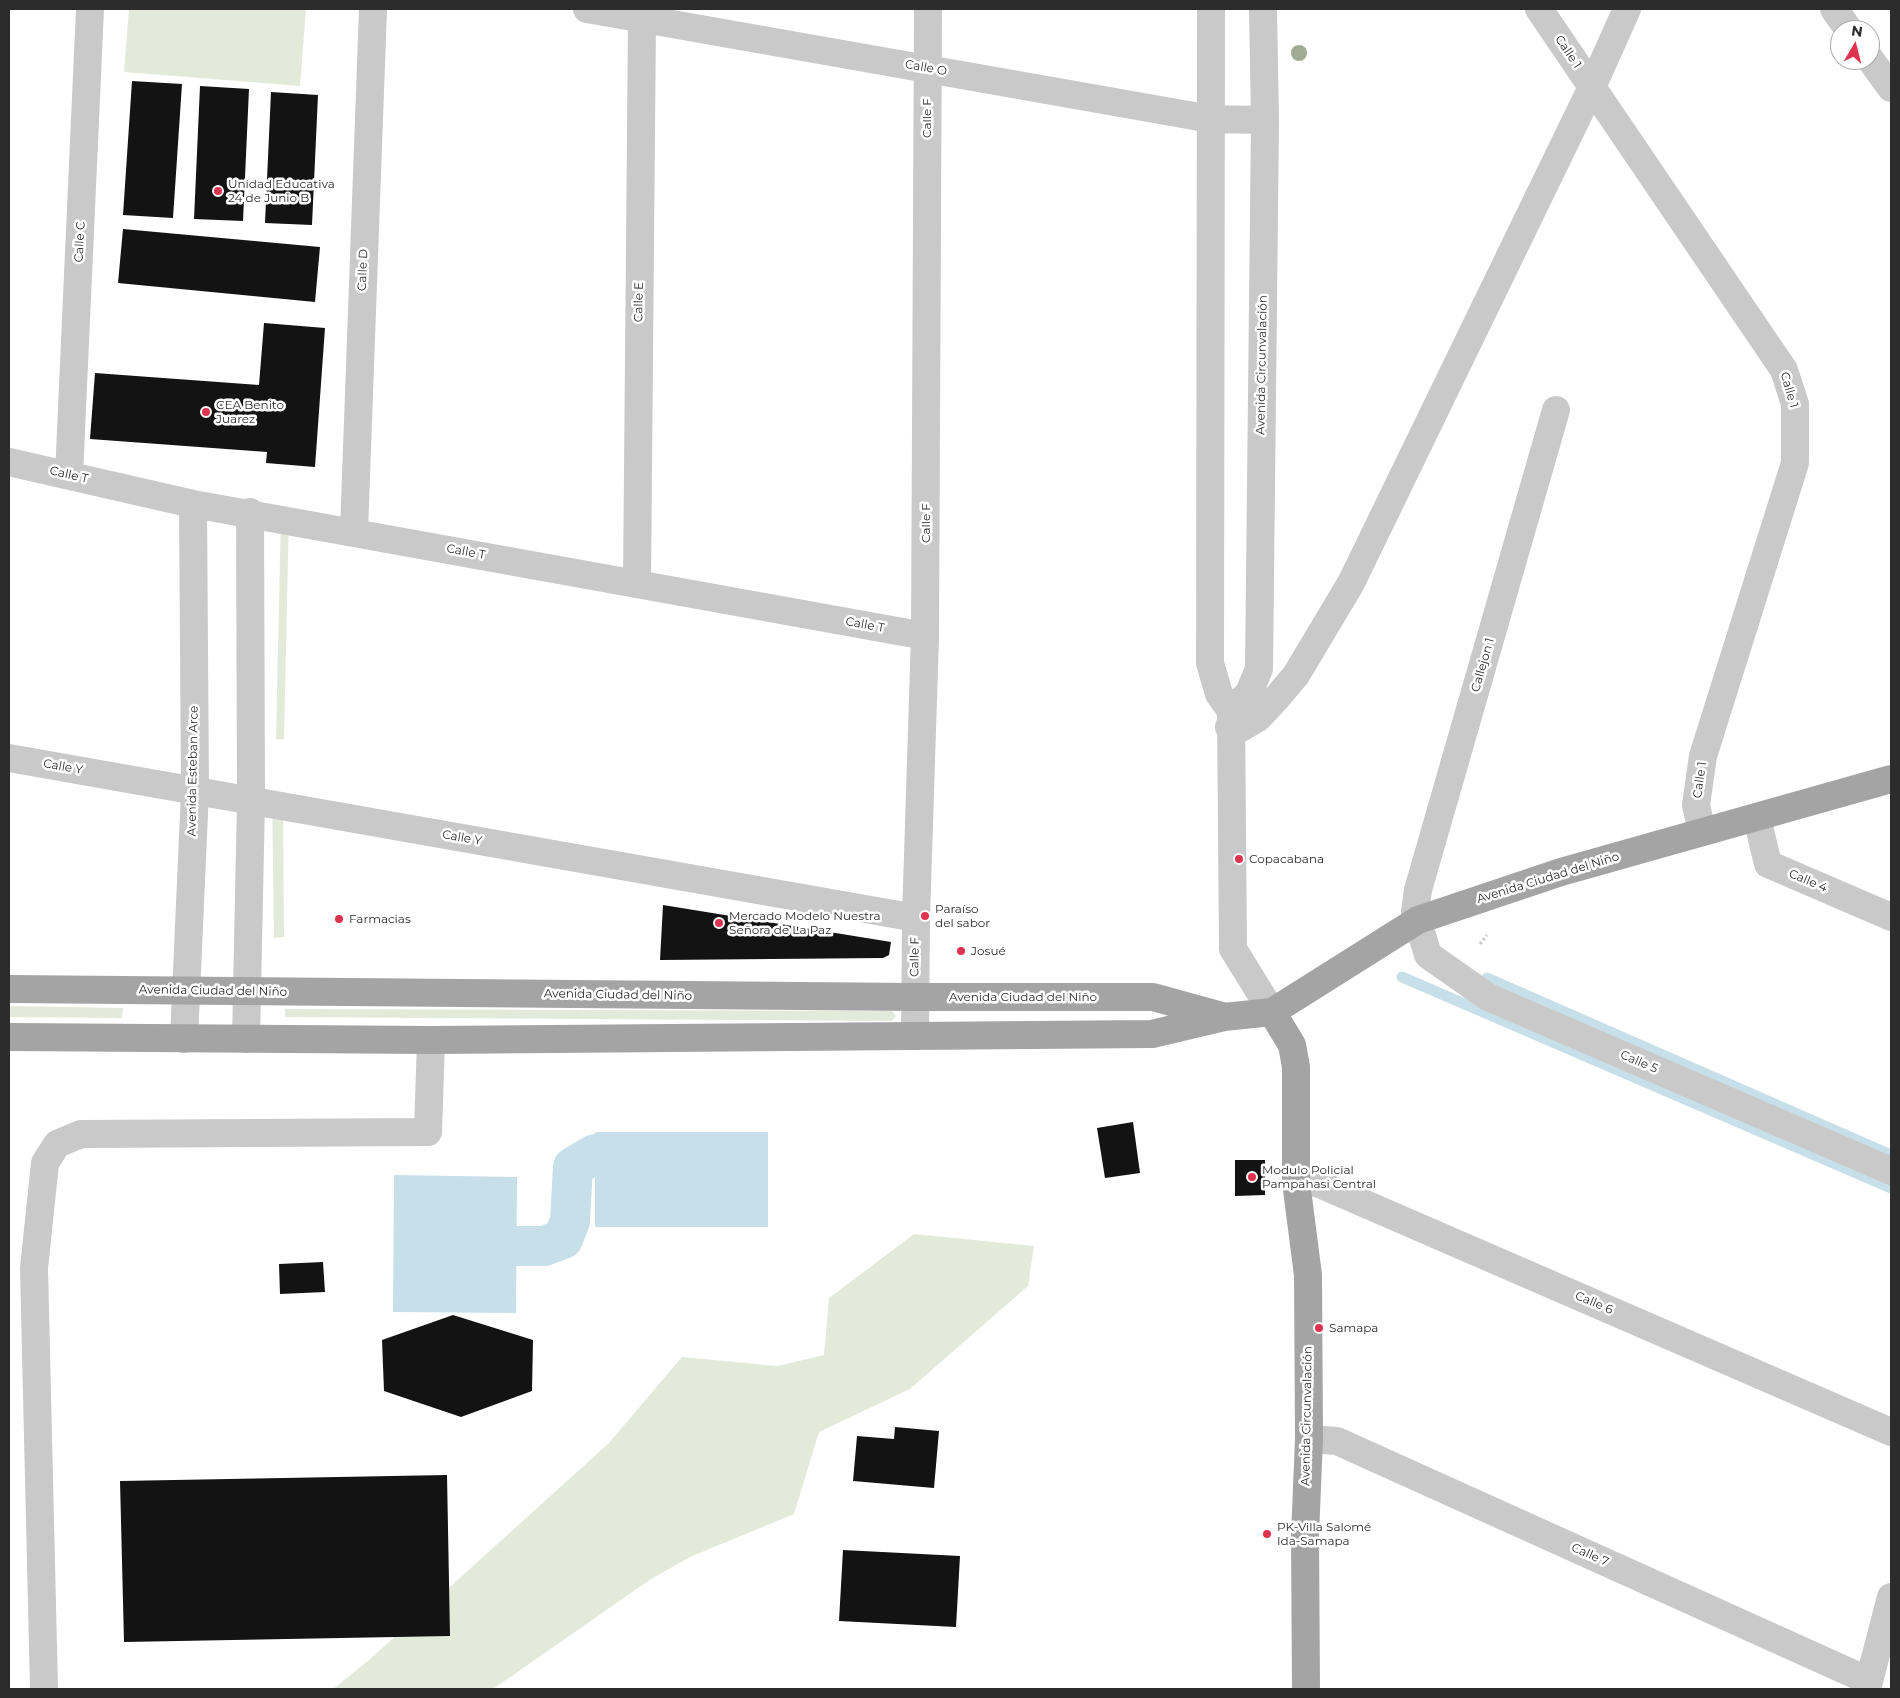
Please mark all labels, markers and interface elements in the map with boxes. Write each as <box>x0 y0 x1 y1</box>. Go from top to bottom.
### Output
north arrow <box>1830 20 1880 70</box>
text: N <box>1850 21 1864 41</box>
street label: Calle 1 <box>1552 33 1584 71</box>
street label: Calle O <box>904 57 948 79</box>
street label: Calle F <box>920 98 934 138</box>
place label: Unidad Educativa 24 de Junio B <box>228 177 335 205</box>
marker: Unidad Educativa 24 de Junio B <box>212 185 224 197</box>
street label: Calle C <box>72 221 88 263</box>
street label: Calle D <box>355 249 371 291</box>
street label: Calle E <box>631 282 647 322</box>
street label: Avenida Circunvalación <box>1254 295 1270 435</box>
street label: Calle 1 <box>1777 370 1801 410</box>
place label: CEA Benito Juarez <box>216 398 284 426</box>
marker: CEA Benito Juarez <box>200 406 212 418</box>
street label: Calle T <box>48 464 90 486</box>
street label: Calle F <box>919 503 933 543</box>
street label: Calle T <box>445 542 487 562</box>
street label: Calle T <box>844 615 886 635</box>
street label: Callejon 1 <box>1468 636 1498 694</box>
street label: Avenida Esteban Arce <box>185 705 201 837</box>
street label: Calle Y <box>42 756 84 778</box>
street label: Calle 1 <box>1690 761 1710 799</box>
street label: Calle Y <box>441 827 483 849</box>
street label: Avenida Ciudad del Niño <box>1475 849 1621 907</box>
place label: Copacabana <box>1249 852 1324 866</box>
marker: Copacabana <box>1233 853 1245 865</box>
street label: Calle 4 <box>1787 867 1829 895</box>
place label: Paraíso del sabor <box>935 902 990 930</box>
place label: Mercado Modelo Nuestra Señora de La Paz <box>729 909 880 937</box>
marker: Paraíso del sabor <box>919 910 931 922</box>
place label: Farmacias <box>349 912 411 926</box>
marker: Farmacias <box>333 913 345 925</box>
marker: Mercado Modelo Nuestra Señora de La Paz <box>713 917 725 929</box>
street label: Calle F <box>907 937 923 977</box>
place label: Josué <box>971 944 1006 958</box>
marker: Josué <box>955 945 967 957</box>
street label: Avenida Ciudad del Niño <box>139 983 287 999</box>
street label: Avenida Ciudad del Niño <box>544 987 692 1003</box>
street label: Avenida Ciudad del Niño <box>949 990 1097 1004</box>
street label: Calle 5 <box>1618 1048 1660 1076</box>
place label: Modulo Policial Pampahasi Central <box>1262 1163 1376 1191</box>
marker: Modulo Policial Pampahasi Central <box>1246 1171 1258 1183</box>
street label: Calle 6 <box>1573 1289 1615 1317</box>
place label: Samapa <box>1329 1321 1378 1335</box>
marker: Samapa <box>1313 1322 1325 1334</box>
street label: Avenida Circunvalación <box>1299 1346 1315 1486</box>
place label: PK-Villa Salomé Ida-Samapa <box>1277 1520 1371 1548</box>
marker: PK-Villa Salomé Ida-Samapa <box>1261 1528 1273 1540</box>
street label: Calle 7 <box>1569 1540 1611 1570</box>

